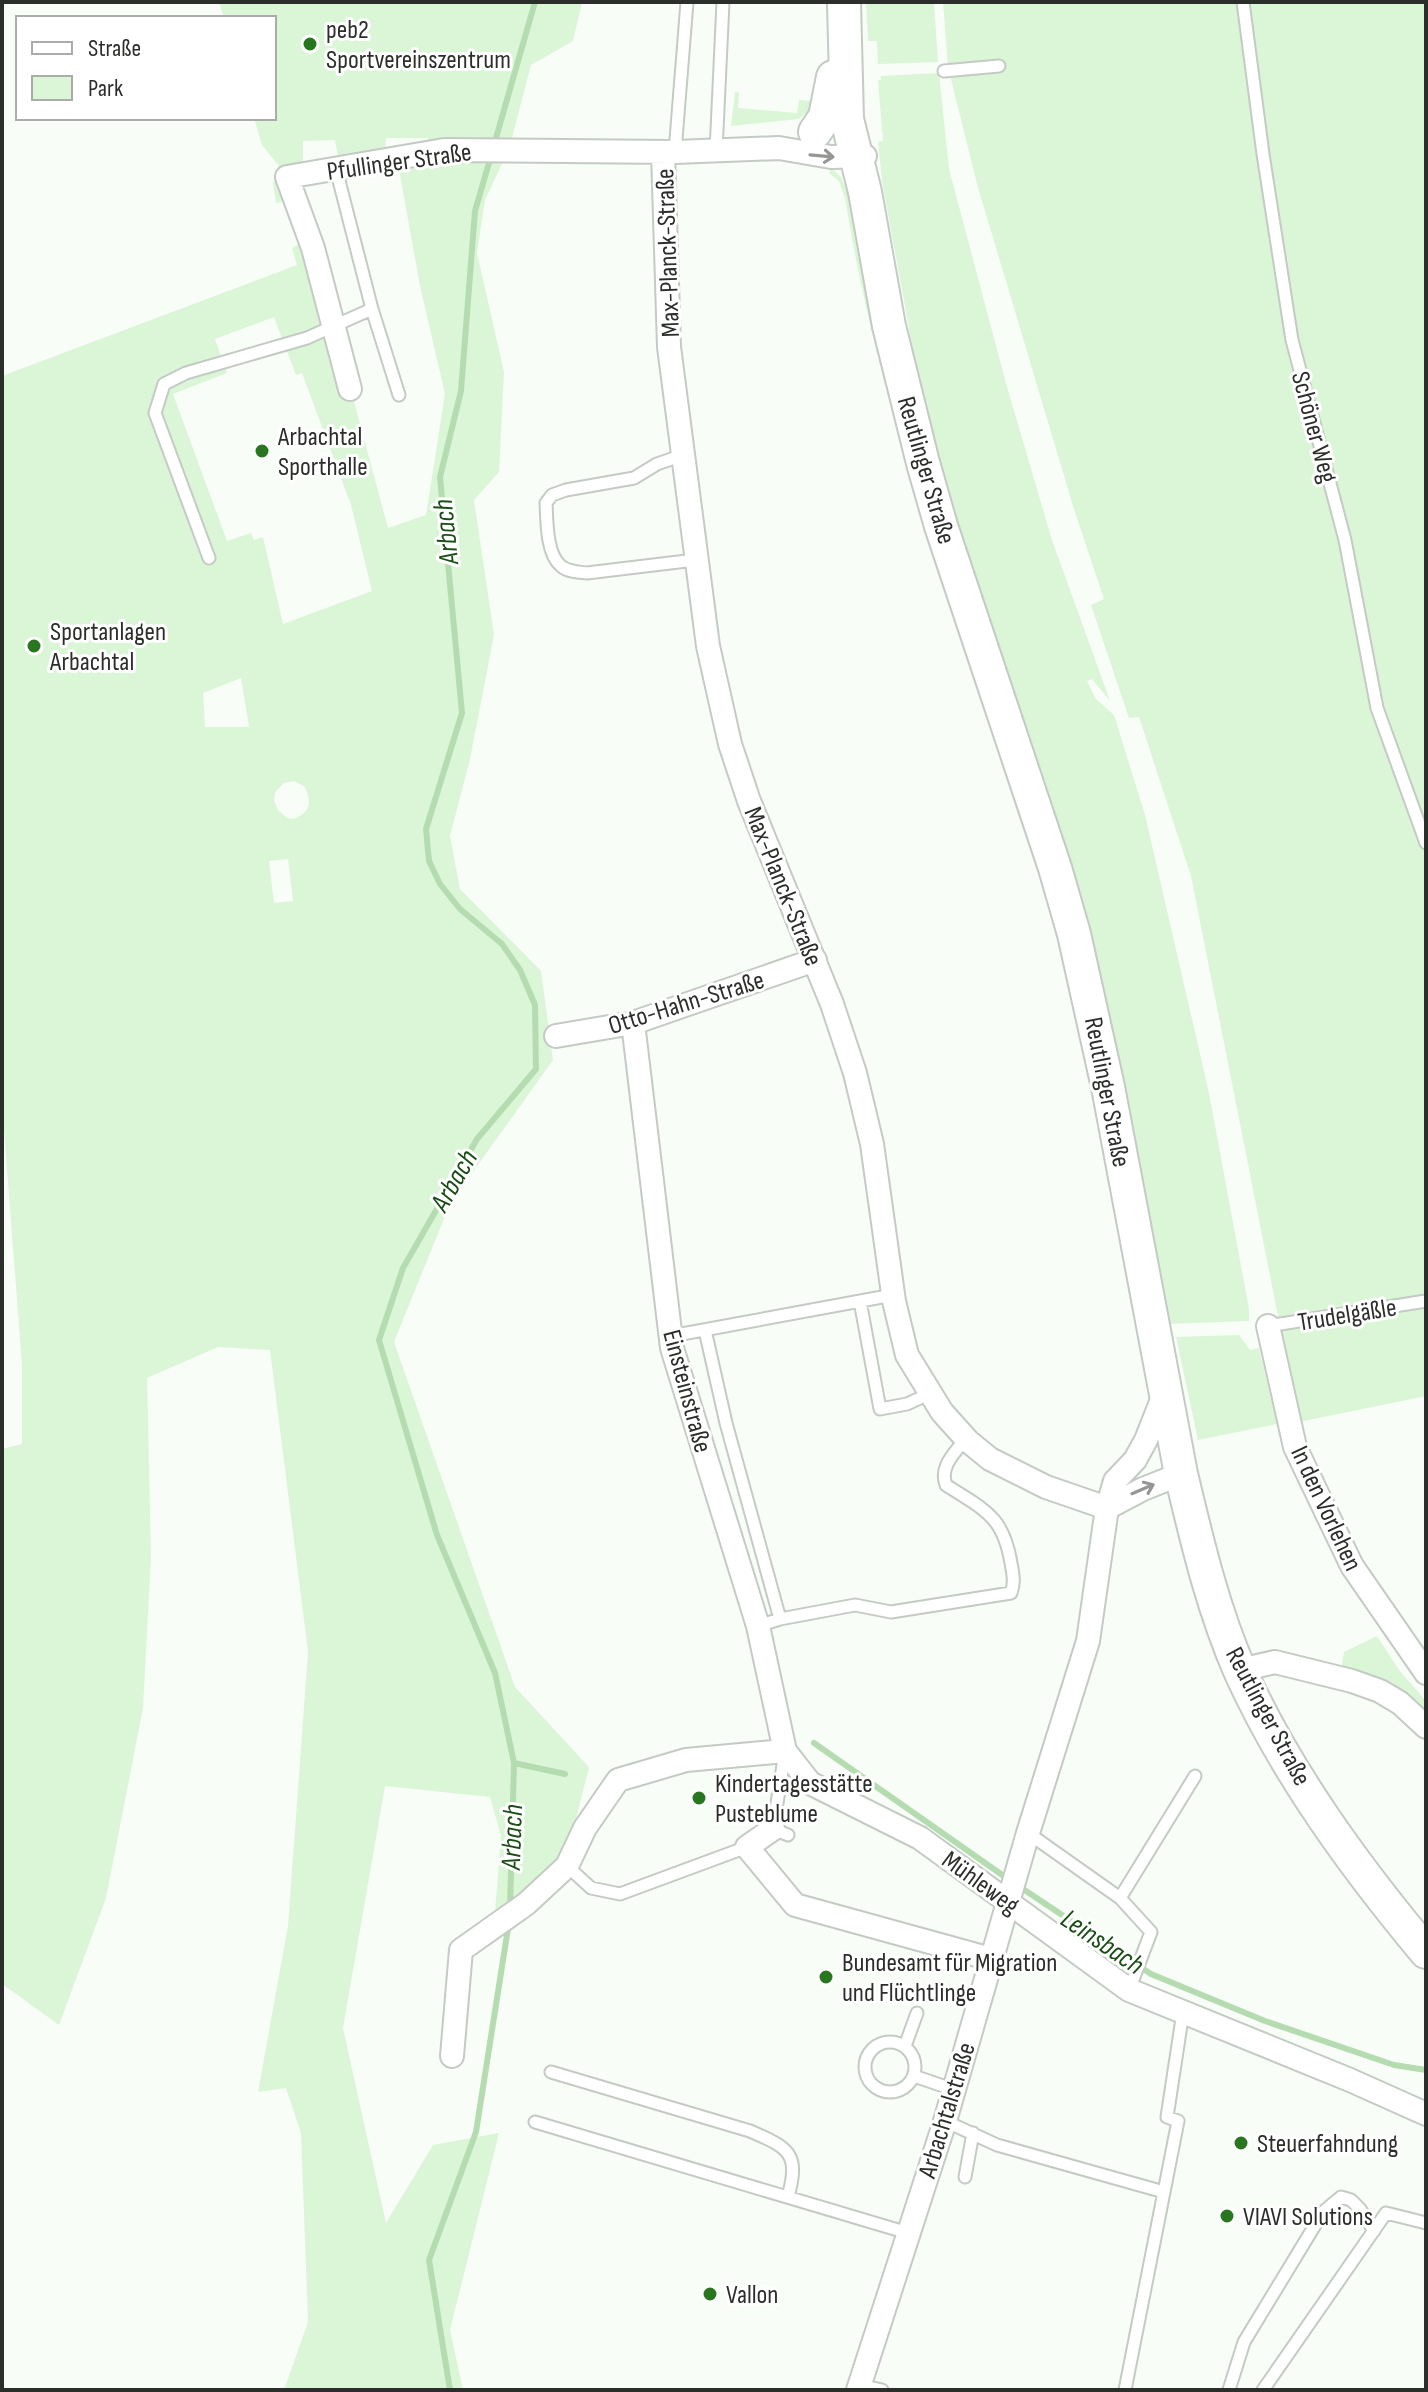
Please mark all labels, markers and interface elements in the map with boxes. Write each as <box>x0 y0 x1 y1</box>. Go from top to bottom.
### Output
place label: peb2 Sportvereinszentrum <box>326 15 511 76</box>
legend <box>16 16 276 120</box>
text: Straße <box>88 34 141 63</box>
marker: peb2 Sportvereinszentrum <box>301 35 319 53</box>
text: Park <box>88 74 123 103</box>
street label: Pfullinger Straße <box>325 137 473 188</box>
one-way arrow <box>808 149 835 164</box>
street label: Max-Planck-Straße <box>650 168 687 338</box>
street label: Schöner Weg <box>1284 368 1343 486</box>
street label: Reutlinger Straße <box>890 393 961 548</box>
place label: Arbachtal Sporthalle <box>277 422 368 483</box>
marker: Arbachtal Sporthalle <box>253 442 271 460</box>
water label: Arbach <box>427 497 466 567</box>
place label: Sportanlagen Arbachtal <box>49 617 166 678</box>
marker: Sportanlagen Arbachtal <box>25 637 43 655</box>
street label: Max-Planck-Straße <box>737 803 829 971</box>
street label: Otto-Hahn-Straße <box>605 965 768 1042</box>
street label: Reutlinger Straße <box>1077 1015 1136 1170</box>
water label: Arbach <box>423 1144 485 1218</box>
street label: Trudelgäßle <box>1296 1292 1399 1339</box>
street label: Einsteinstraße <box>655 1327 718 1456</box>
street label: In den Vorlehen <box>1283 1441 1368 1576</box>
one-way arrow <box>1131 1481 1155 1496</box>
street label: Reutlinger Straße <box>1218 1642 1317 1791</box>
place label: Kindertagesstätte Pusteblume <box>715 1769 873 1830</box>
marker: Kindertagesstätte Pusteblume <box>690 1789 708 1807</box>
water label: Arbach <box>495 1803 530 1871</box>
street label: Mühleweg <box>935 1845 1025 1922</box>
water label: Leinsbach <box>1054 1903 1150 1982</box>
place label: Bundesamt für Migration und Flüchtlinge <box>842 1948 1057 2009</box>
marker: Bundesamt für Migration und Flüchtlinge <box>817 1968 835 1986</box>
street label: Arbachtalstraße <box>912 2039 983 2183</box>
place label: Steuerfahndung <box>1257 2129 1398 2160</box>
marker: Steuerfahndung <box>1232 2134 1250 2152</box>
place label: VIAVI Solutions <box>1243 2202 1373 2233</box>
marker: VIAVI Solutions <box>1218 2207 1236 2225</box>
place label: Vallon <box>726 2280 779 2311</box>
marker: Vallon <box>701 2285 719 2303</box>

